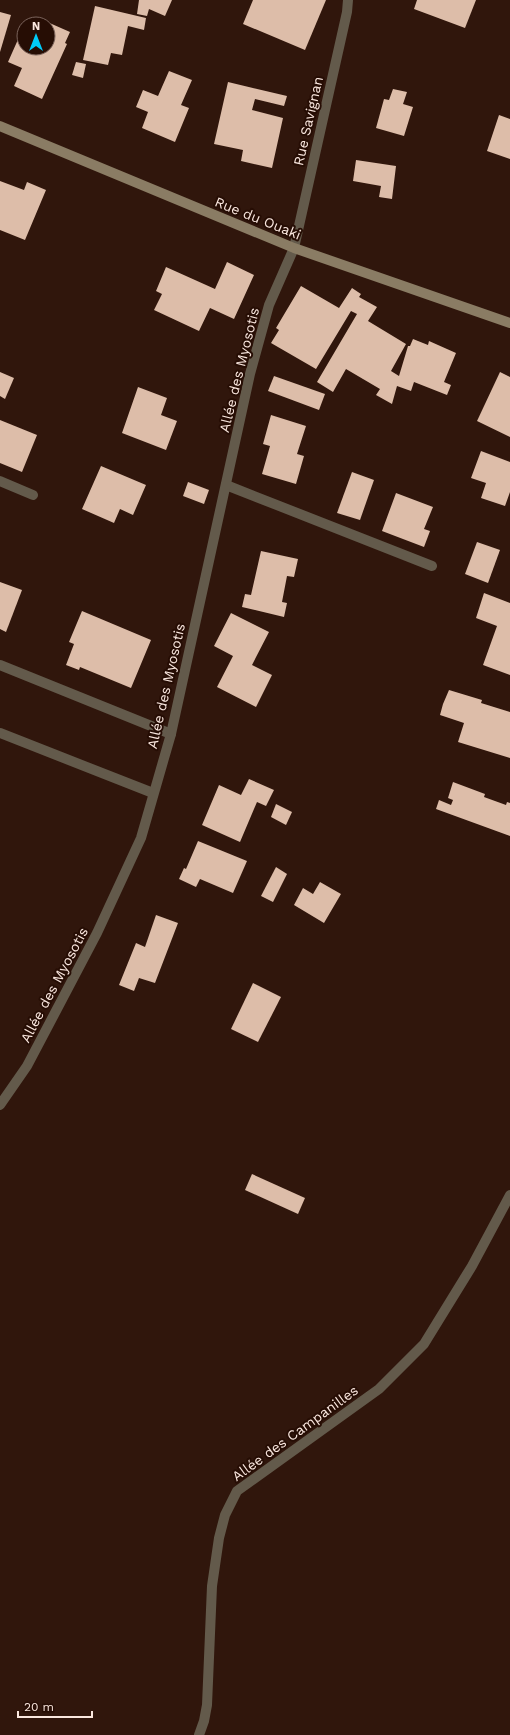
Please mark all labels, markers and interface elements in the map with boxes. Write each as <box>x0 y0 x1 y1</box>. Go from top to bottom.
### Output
north arrow <box>16 16 56 56</box>
text: N <box>32 20 40 33</box>
street label: Rue Savignan <box>290 75 326 167</box>
street label: Rue du Ouaki <box>213 193 303 243</box>
street label: Allée des Myosotis <box>216 306 262 434</box>
street label: Allée des Myosotis <box>144 622 188 750</box>
street label: Allée des Myosotis <box>17 925 91 1045</box>
street label: Allée des Campanilles <box>229 1382 361 1484</box>
scale bar <box>18 1693 92 1719</box>
text: 20 m <box>24 1700 54 1714</box>

